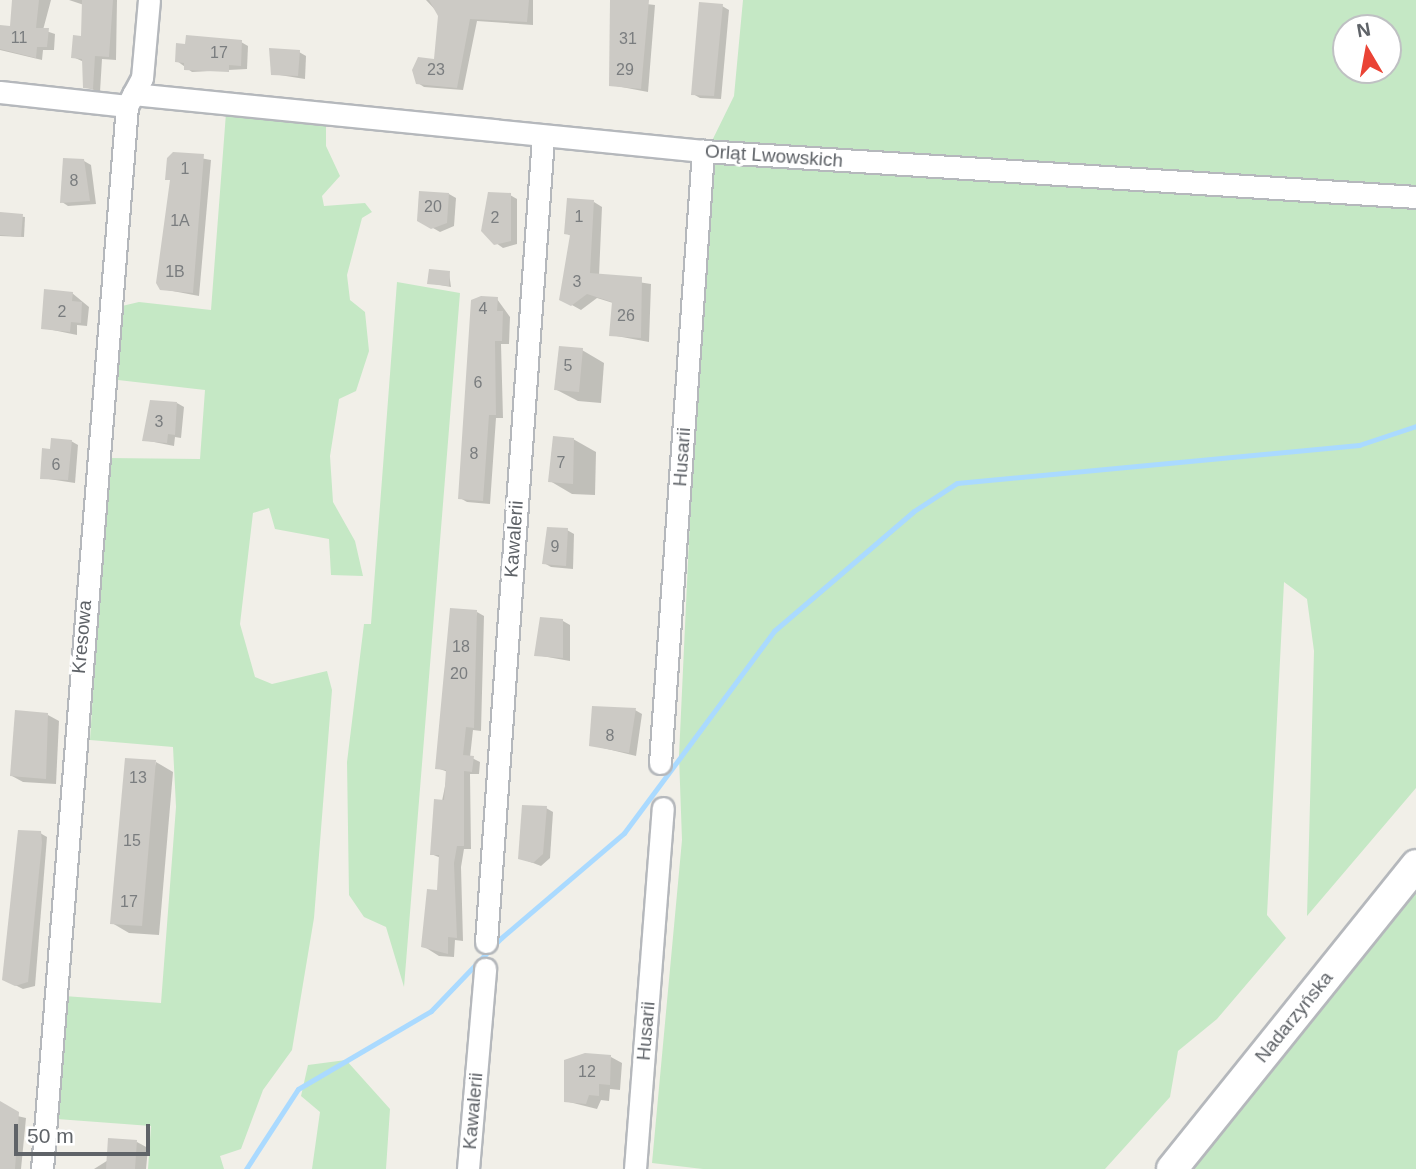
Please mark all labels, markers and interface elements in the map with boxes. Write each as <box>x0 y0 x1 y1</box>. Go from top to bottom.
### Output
north arrow <box>1332 14 1402 84</box>
text: N <box>1355 18 1372 41</box>
house number: 11 <box>11 28 27 48</box>
house number: 31 <box>619 29 637 49</box>
house number: 17 <box>210 43 228 63</box>
house number: 23 <box>427 60 445 80</box>
house number: 29 <box>616 60 634 80</box>
street label: Orląt Lwowskich <box>704 140 844 172</box>
house number: 1 <box>181 159 189 179</box>
house number: 8 <box>70 171 78 191</box>
house number: 20 <box>424 197 442 217</box>
house number: 1 <box>575 207 583 227</box>
house number: 2 <box>491 208 499 228</box>
house number: 1A <box>170 211 190 231</box>
house number: 1B <box>165 262 185 282</box>
house number: 3 <box>573 272 581 292</box>
house number: 4 <box>479 299 487 319</box>
house number: 2 <box>58 302 66 322</box>
house number: 26 <box>617 306 635 326</box>
house number: 5 <box>564 356 572 376</box>
house number: 6 <box>474 373 482 393</box>
house number: 3 <box>155 412 163 432</box>
street label: Husarii <box>669 427 695 487</box>
house number: 8 <box>470 444 478 464</box>
house number: 7 <box>557 453 565 473</box>
house number: 6 <box>52 455 60 475</box>
street label: Kawalerii <box>500 500 528 578</box>
house number: 9 <box>551 537 559 557</box>
street label: Kresowa <box>67 599 97 675</box>
house number: 18 <box>452 637 470 657</box>
house number: 20 <box>450 664 468 684</box>
house number: 8 <box>606 726 614 746</box>
house number: 13 <box>129 768 147 788</box>
house number: 15 <box>123 831 141 851</box>
house number: 17 <box>120 892 138 912</box>
street label: Nadarzyńska <box>1250 967 1338 1067</box>
street label: Husarii <box>632 1001 660 1061</box>
house number: 12 <box>578 1062 596 1082</box>
street label: Kawalerii <box>458 1072 488 1150</box>
scale bar <box>18 1110 154 1154</box>
text: 50 m <box>27 1124 74 1147</box>

